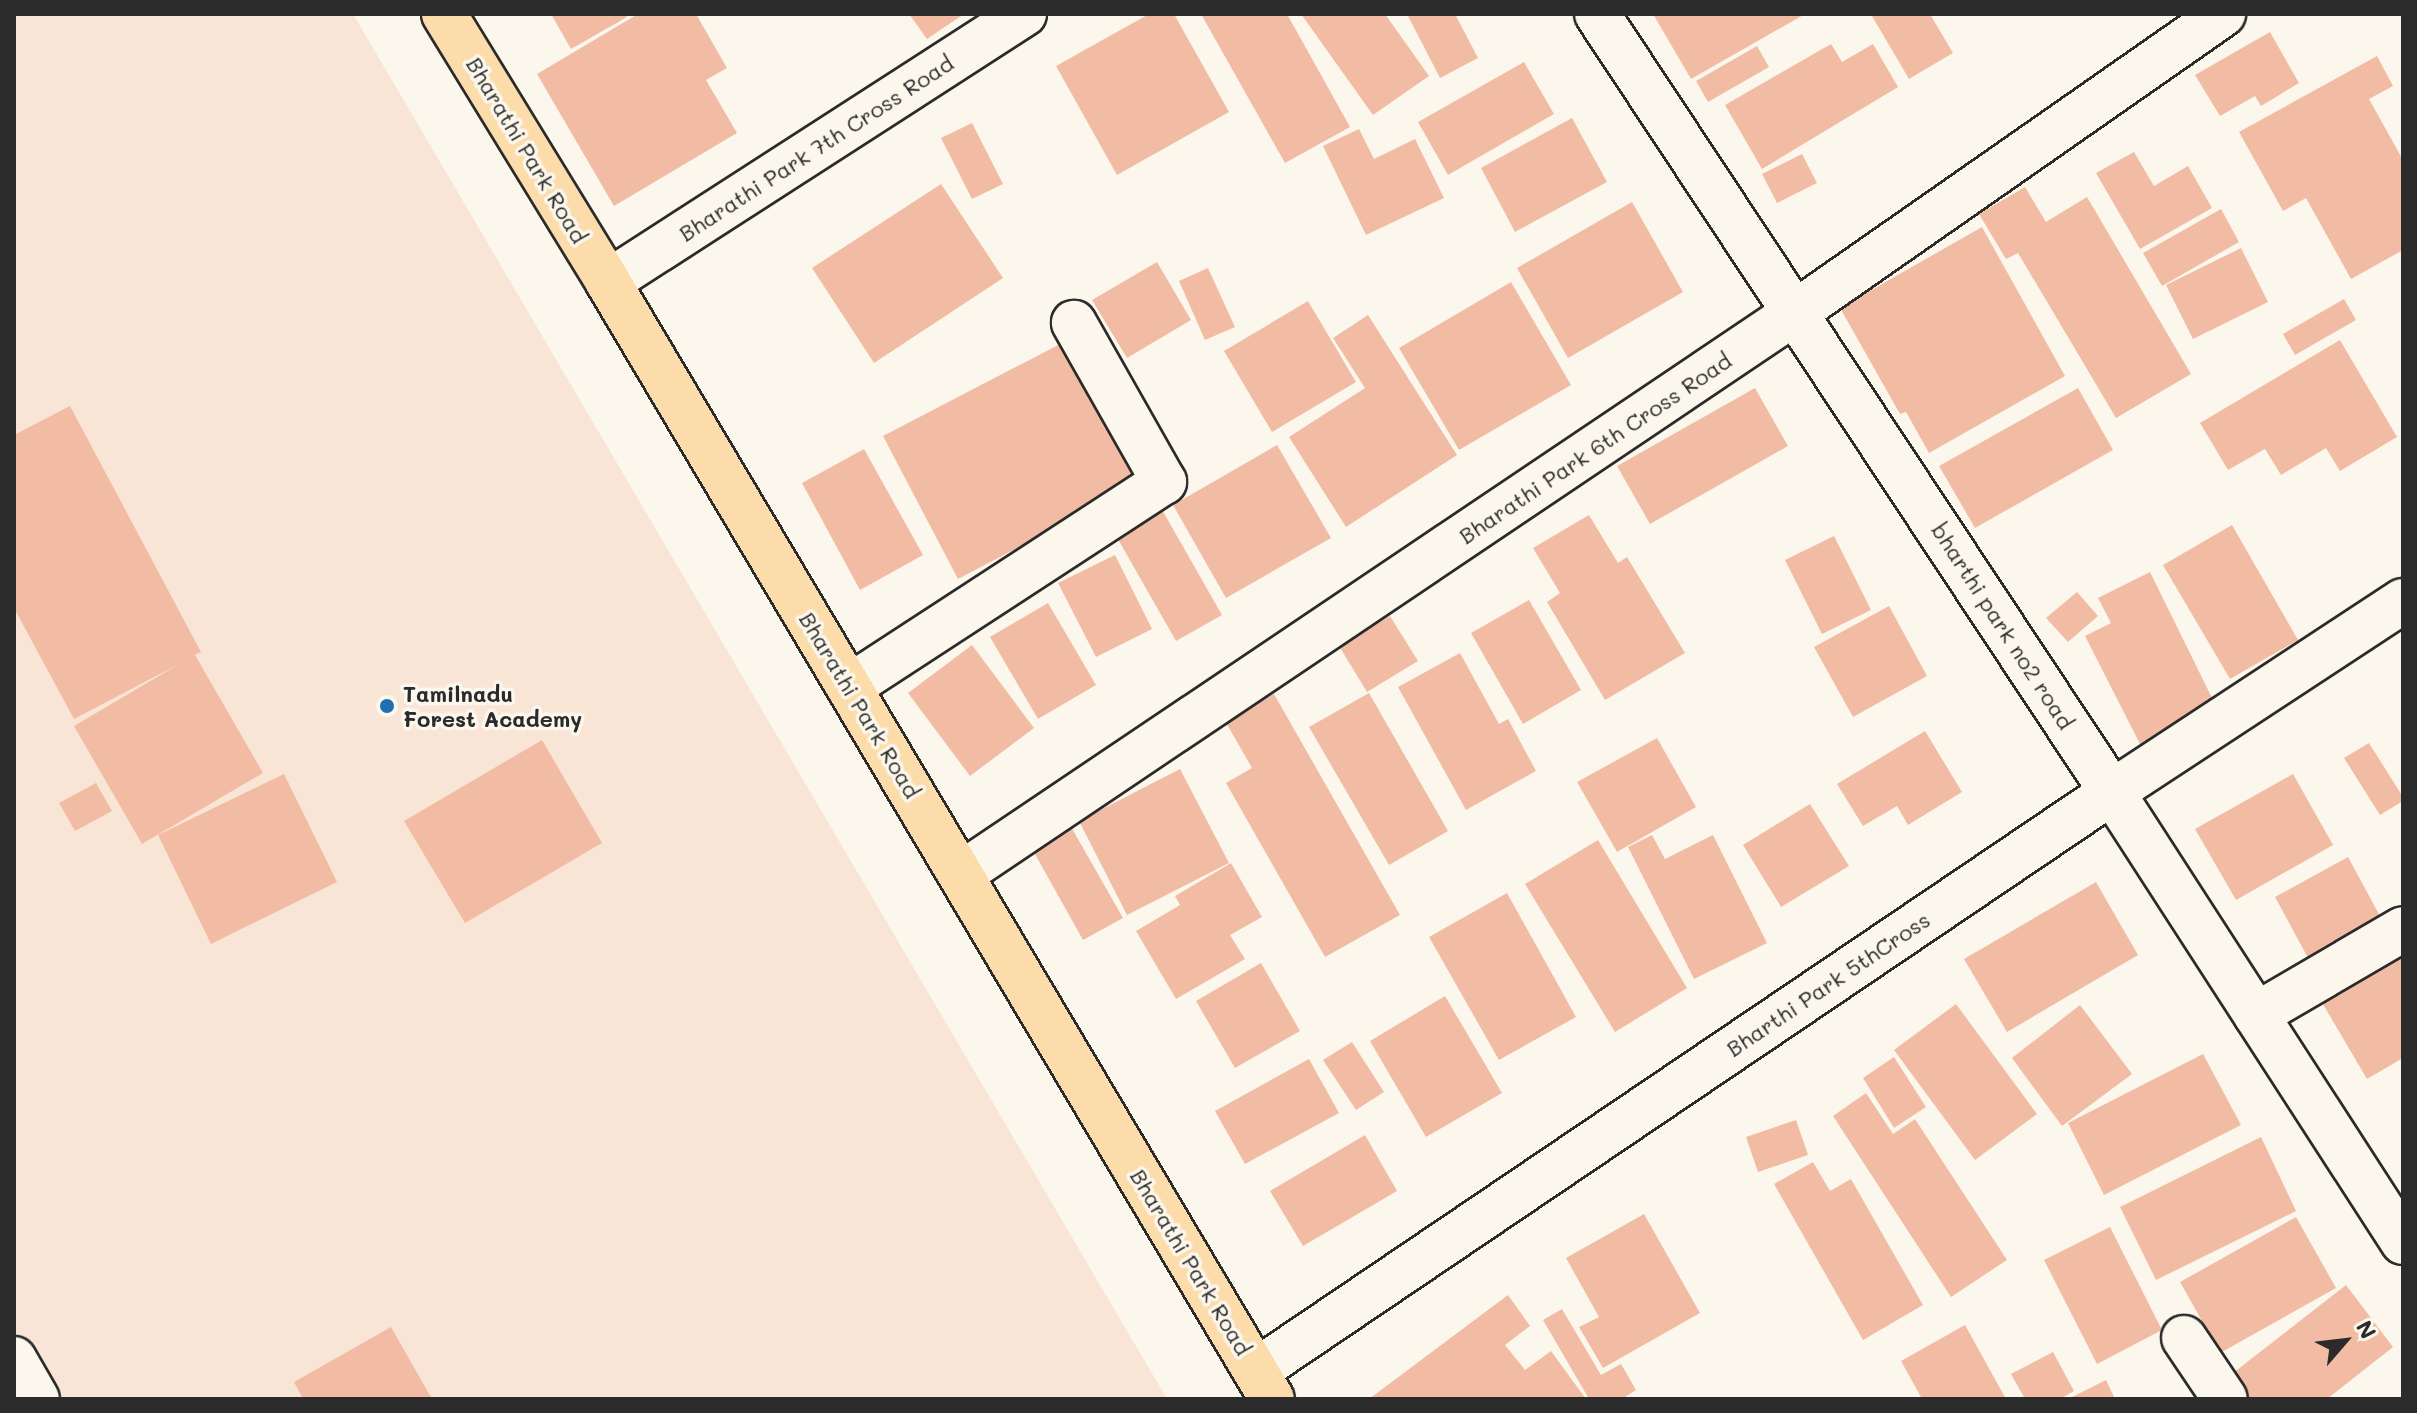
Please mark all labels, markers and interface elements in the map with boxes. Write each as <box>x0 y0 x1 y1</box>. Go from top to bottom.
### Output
street label: Bharathi Park 7th Cross Road <box>674 49 958 247</box>
street label: Bharathi Park Road <box>461 52 593 248</box>
street label: Bharathi Park 6th Cross Road <box>1454 347 1736 549</box>
street label: bharthi park no2 road <box>1926 518 2080 734</box>
street label: Bharathi Park Road <box>794 607 926 803</box>
place label: Tamilnadu Forest Academy <box>403 680 582 732</box>
marker: Tamilnadu Forest Academy <box>378 697 396 715</box>
street label: Bharthi Park 5thCross <box>1721 906 1935 1062</box>
street label: Bharathi Park Road <box>1125 1164 1257 1360</box>
north arrow <box>2305 1301 2385 1381</box>
text: N <box>2350 1315 2383 1344</box>

